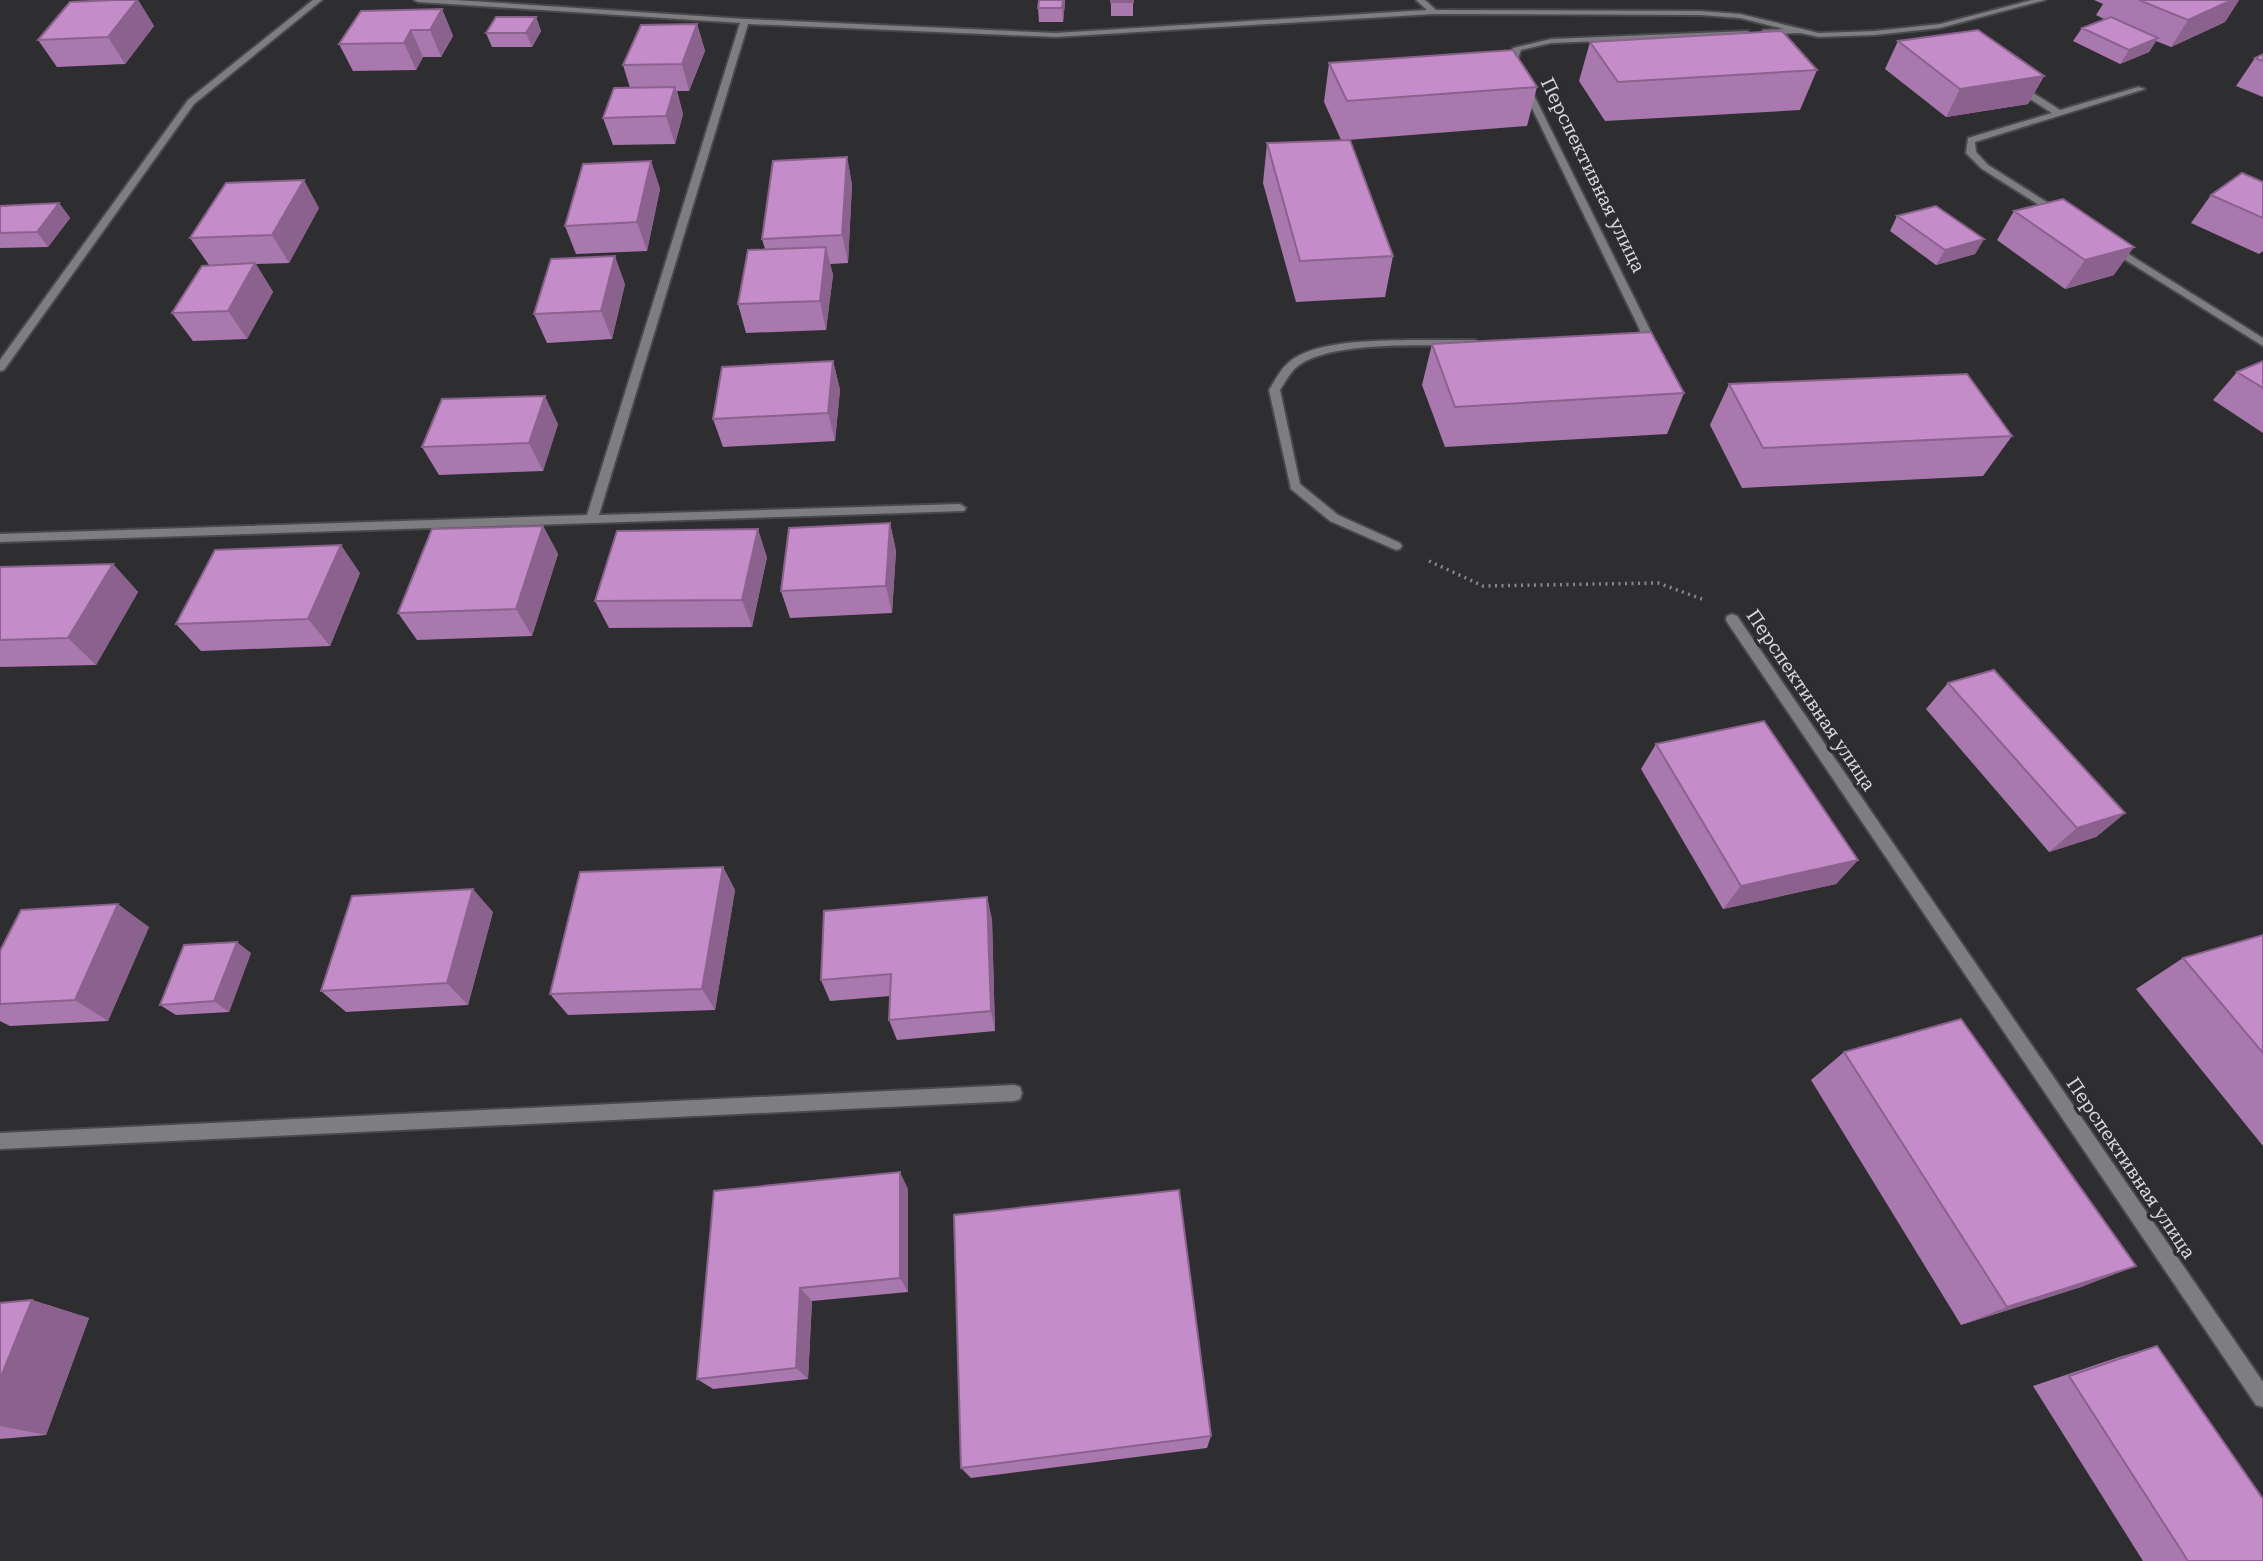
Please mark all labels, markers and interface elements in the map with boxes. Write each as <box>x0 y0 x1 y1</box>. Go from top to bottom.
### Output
street label: Перспективная улица <box>1536 74 1651 277</box>
street label: Перспективная улица <box>1742 605 1881 796</box>
street label: Перспективная улица <box>2062 1073 2201 1264</box>

